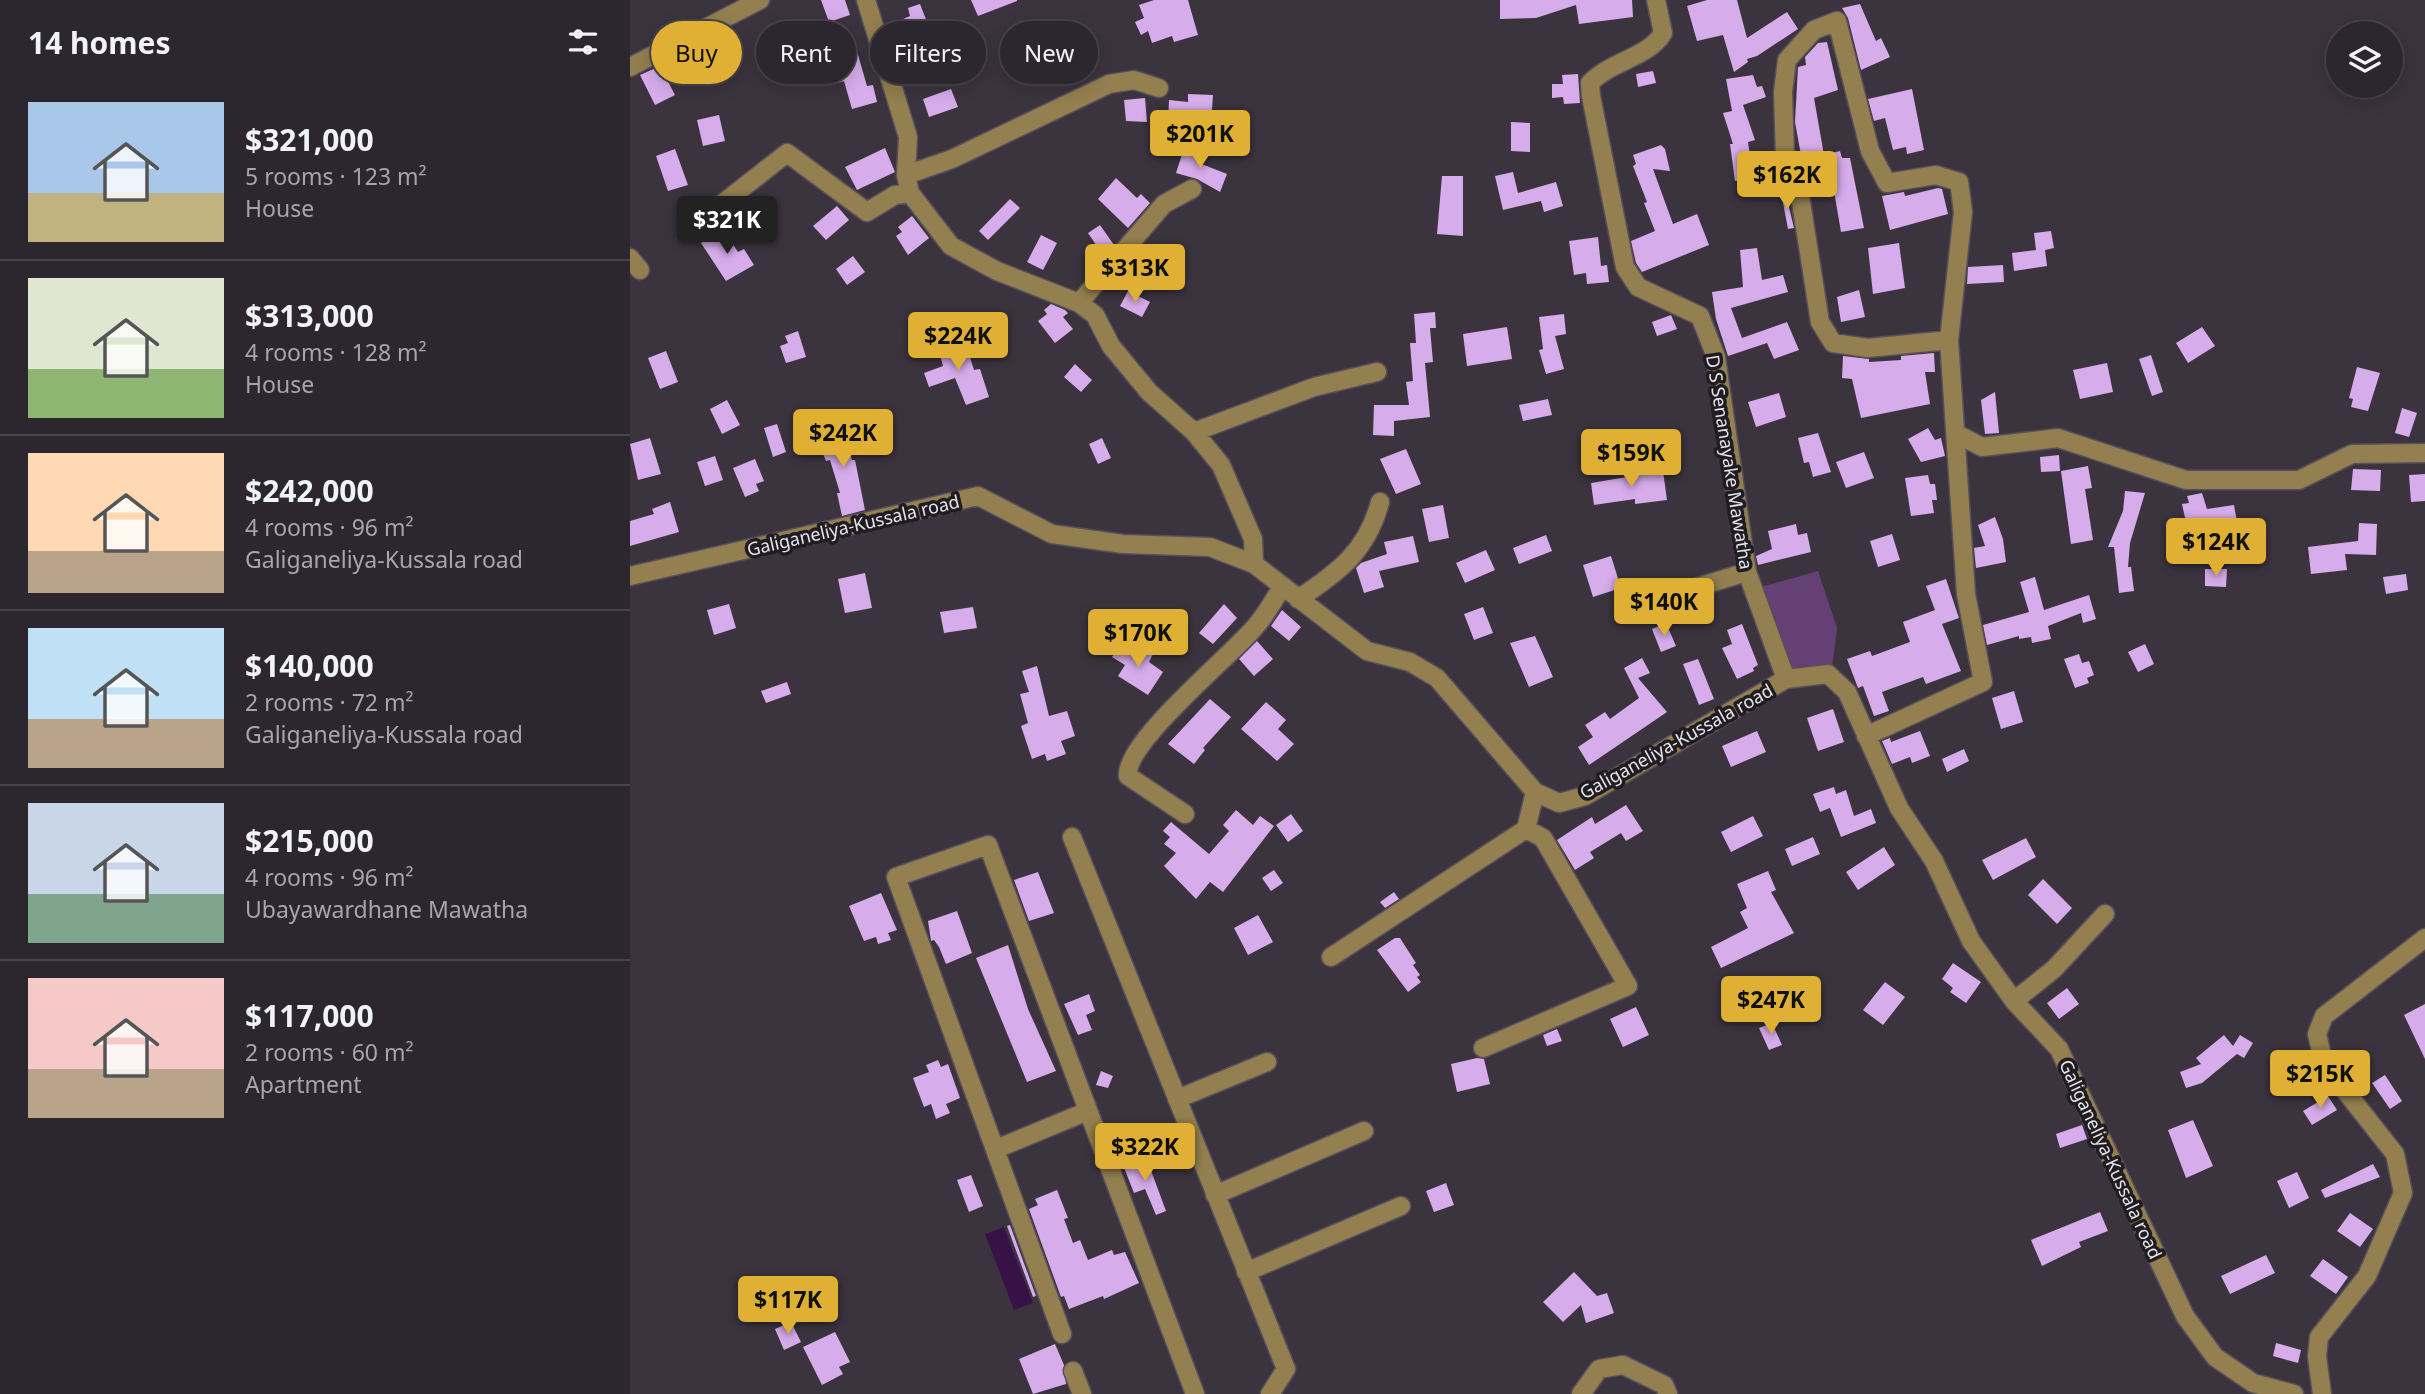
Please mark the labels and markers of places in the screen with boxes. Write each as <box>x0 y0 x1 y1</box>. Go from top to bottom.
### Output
pin: $201K <box>1151 110 1249 170</box>
pin: $162K <box>1738 152 1836 211</box>
pin: $321K <box>678 196 776 256</box>
pin: $313K <box>1086 244 1184 304</box>
pin: $224K <box>909 312 1007 372</box>
pin: $242K <box>794 410 892 469</box>
pin: $159K <box>1582 430 1680 489</box>
pin: $124K <box>2167 518 2265 578</box>
pin: $140K <box>1615 578 1713 638</box>
pin: $170K <box>1089 610 1187 669</box>
pin: $247K <box>1722 976 1820 1036</box>
pin: $215K <box>2271 1050 2369 1110</box>
pin: $322K <box>1096 1124 1194 1183</box>
pin: $117K <box>739 1276 837 1336</box>

